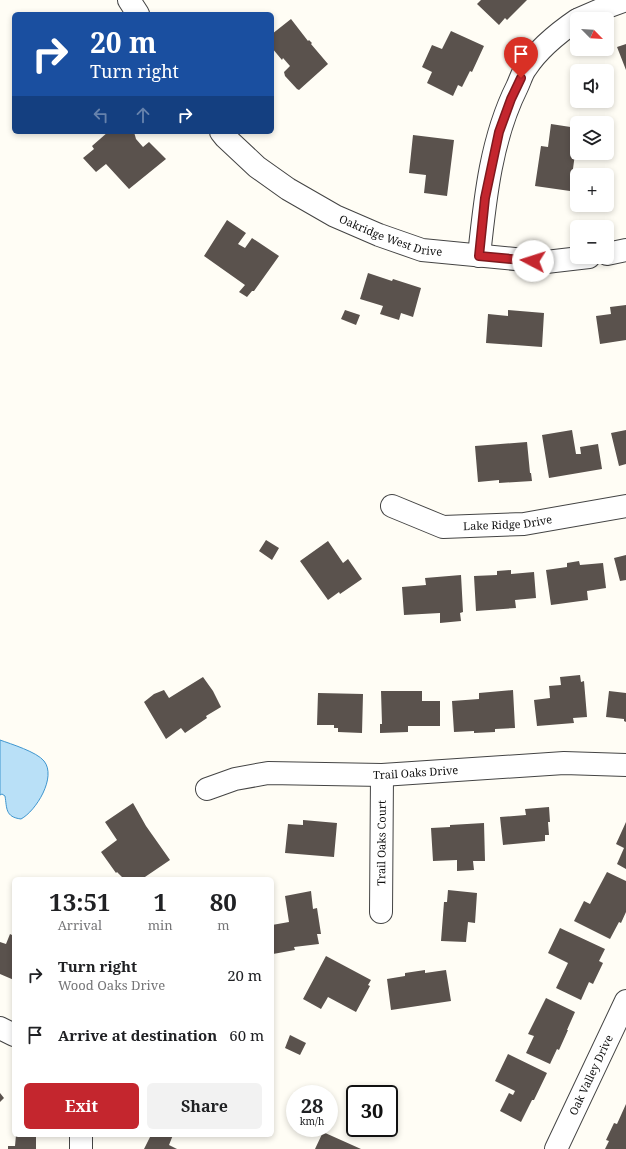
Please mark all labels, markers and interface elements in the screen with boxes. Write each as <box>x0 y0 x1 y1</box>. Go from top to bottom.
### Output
north arrow <box>570 12 614 56</box>
map controls <box>570 12 614 264</box>
text: 20 m <box>90 23 157 61</box>
icon: right <box>24 28 76 80</box>
pin <box>504 37 538 78</box>
icon: arrive <box>510 43 532 65</box>
text: Turn right <box>90 59 179 83</box>
button: sound <box>570 64 614 108</box>
icon: left <box>90 104 112 126</box>
icon: ahead <box>132 104 154 126</box>
icon: right <box>174 104 196 126</box>
button: layers <box>570 116 614 160</box>
button: + <box>570 168 614 212</box>
street label: Oakridge West Drive <box>337 211 443 259</box>
button: − <box>570 220 614 264</box>
position arrow <box>512 240 554 282</box>
street label: Lake Ridge Drive <box>463 511 553 533</box>
street label: Trail Oaks Drive <box>373 762 459 782</box>
street label: Trail Oaks Court <box>373 800 389 886</box>
text: 13:51 <box>49 885 111 918</box>
text: 1 <box>153 885 167 918</box>
text: 80 <box>210 885 237 918</box>
text: Arrival <box>58 916 102 934</box>
text: min <box>148 916 173 934</box>
text: m <box>217 916 229 934</box>
text: Turn right <box>58 956 137 976</box>
icon: right <box>24 964 46 986</box>
text: 20 m <box>227 965 262 985</box>
text: Wood Oaks Drive <box>58 976 165 994</box>
icon: arrive <box>24 1024 46 1046</box>
text: Arrive at destination <box>58 1025 217 1045</box>
text: 60 m <box>229 1025 264 1045</box>
street label: Oak Valley Drive <box>565 1032 616 1117</box>
button: Exit <box>24 1083 139 1129</box>
button: Share <box>147 1083 262 1129</box>
speed limit sign: 30 <box>346 1085 398 1137</box>
text: 28 <box>301 1092 323 1119</box>
text: km/h <box>300 1114 324 1128</box>

